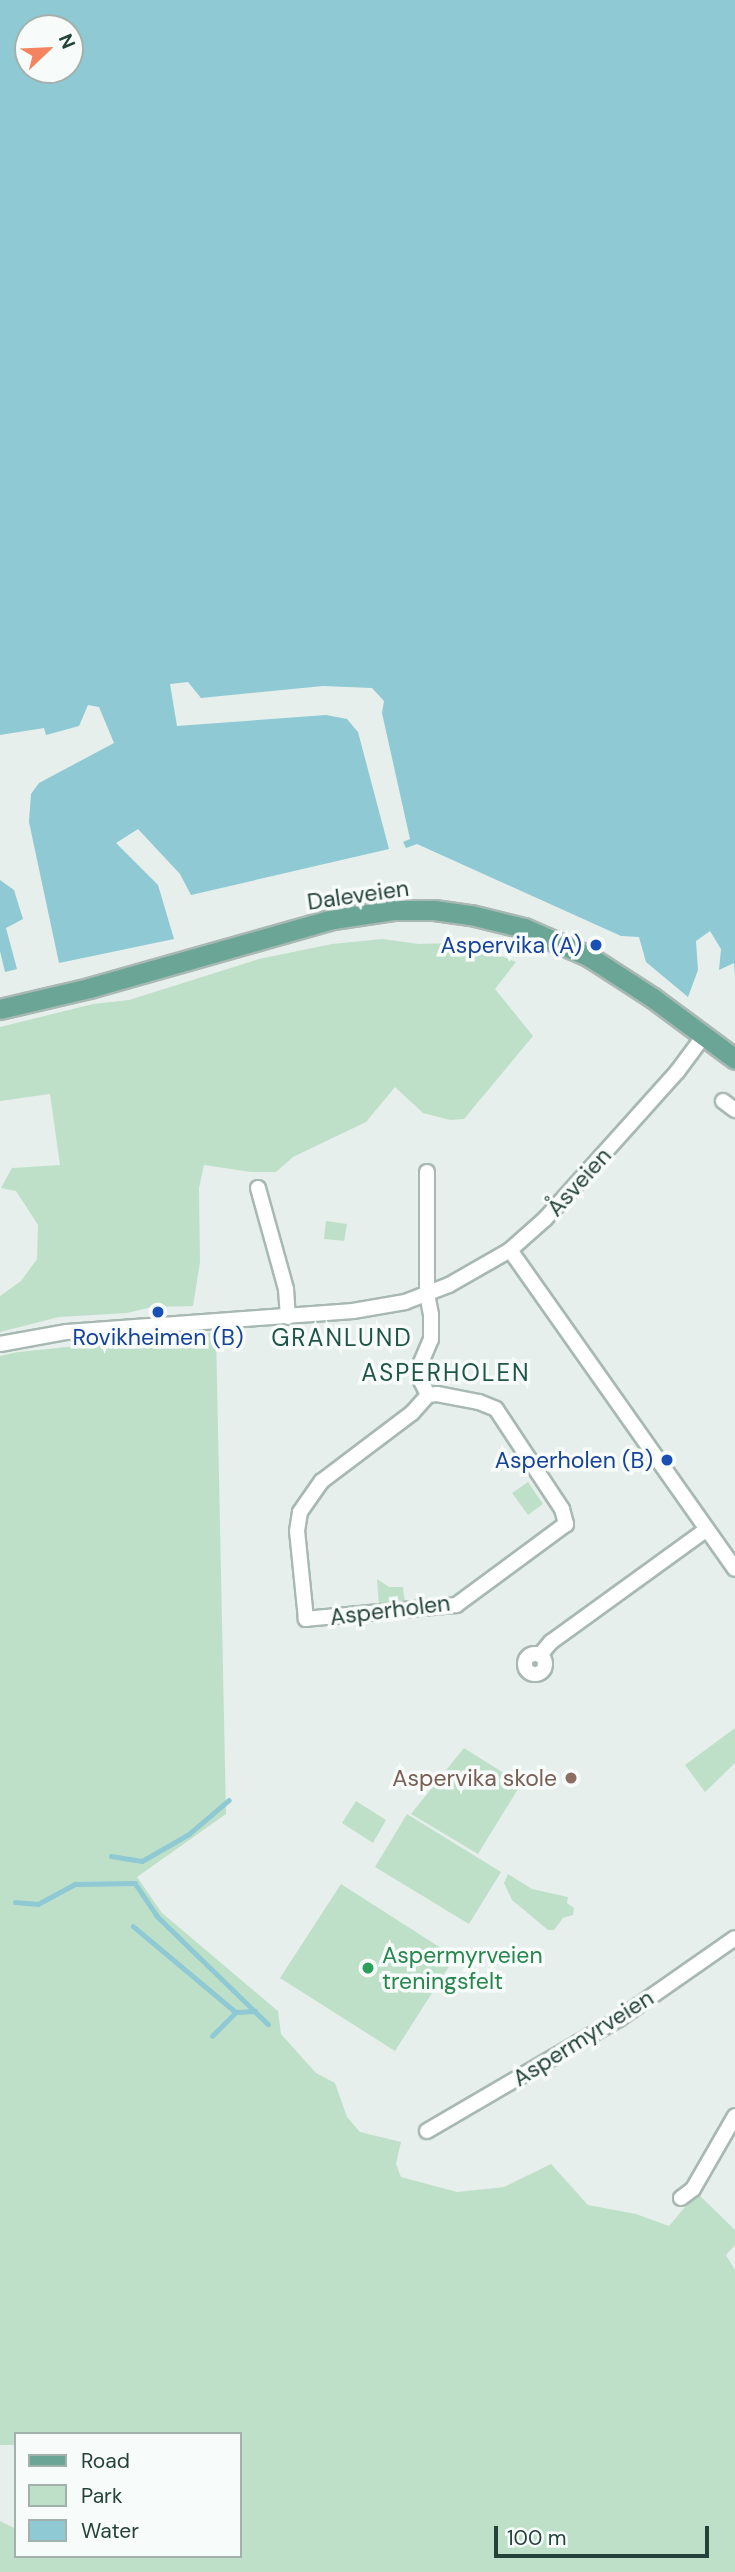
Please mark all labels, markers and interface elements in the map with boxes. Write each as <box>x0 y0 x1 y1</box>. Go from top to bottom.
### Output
north arrow <box>14 14 84 84</box>
text: N <box>53 30 81 53</box>
street label: Daleveien <box>305 874 411 916</box>
place label: Aspervika (A) <box>441 931 582 959</box>
marker: Aspervika (A) <box>588 937 604 953</box>
street label: Åsveien <box>541 1142 617 1222</box>
marker: Rovikheimen (B) <box>150 1304 166 1320</box>
place label: Rovikheimen (B) <box>73 1323 243 1351</box>
district label: GRANLUND <box>272 1324 412 1352</box>
district label: ASPERHOLEN <box>363 1359 529 1387</box>
place label: Asperholen (B) <box>495 1446 653 1474</box>
marker: Asperholen (B) <box>659 1452 675 1468</box>
street label: Asperholen <box>328 1589 452 1631</box>
place label: Aspervika skole <box>392 1764 557 1792</box>
marker: Aspervika skole <box>563 1770 579 1786</box>
place label: Aspermyrveien treningsfelt <box>382 1941 543 1995</box>
marker: Aspermyrveien treningsfelt <box>360 1960 376 1976</box>
street label: Aspermyrveien <box>508 1984 658 2092</box>
legend <box>14 2432 242 2558</box>
text: Road <box>81 2447 130 2475</box>
text: Park <box>81 2482 122 2510</box>
scale bar <box>497 2512 712 2556</box>
text: Water <box>81 2517 139 2545</box>
text: 100 m <box>507 2524 567 2552</box>

